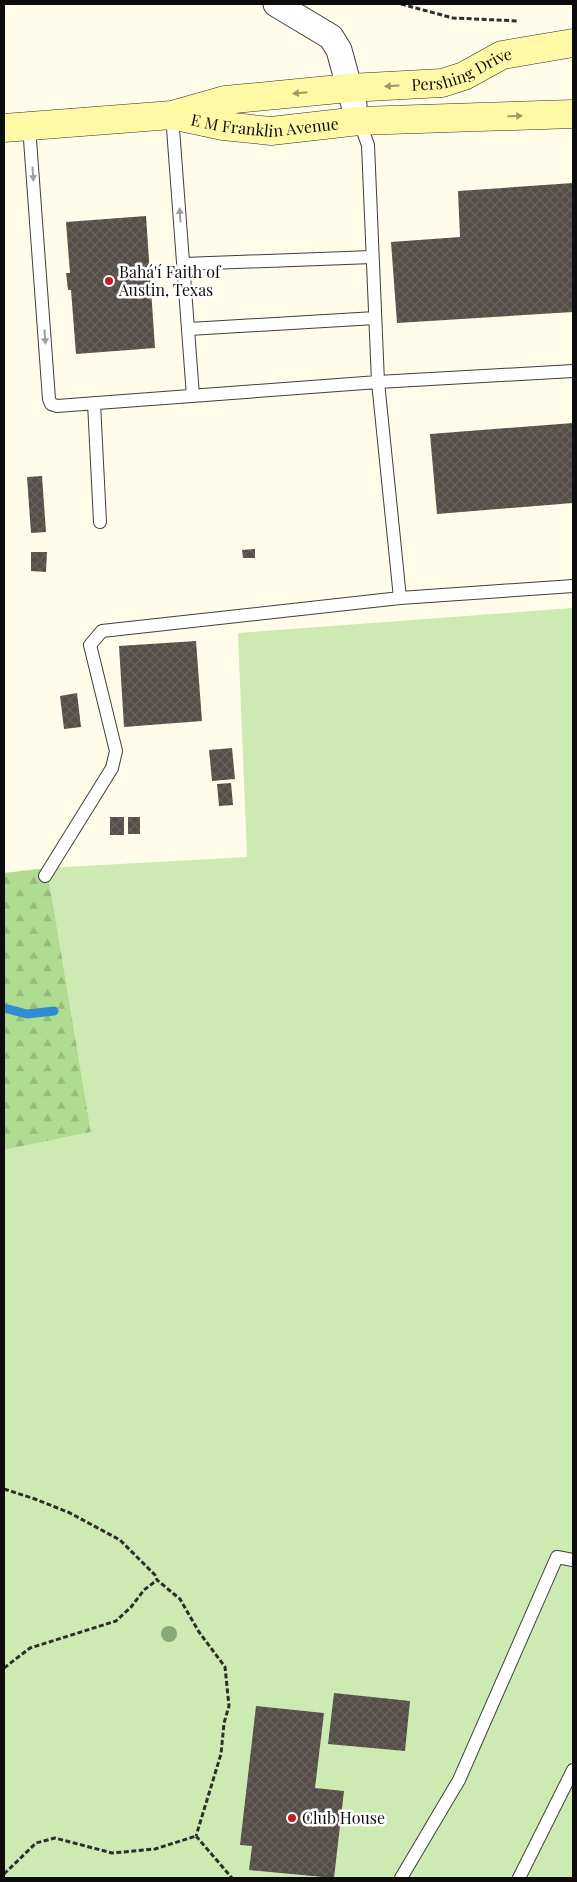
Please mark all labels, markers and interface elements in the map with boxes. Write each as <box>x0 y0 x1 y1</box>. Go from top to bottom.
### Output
street label: Pershing Drive <box>411 43 513 95</box>
one-way arrow <box>384 82 400 90</box>
one-way arrow <box>292 89 308 97</box>
street label: E M Franklin Avenue <box>189 108 340 141</box>
one-way arrow <box>508 111 524 119</box>
one-way arrow <box>29 167 37 183</box>
one-way arrow <box>176 207 184 223</box>
place label: Bahá'í Faith of Austin, Texas <box>118 261 222 300</box>
marker: Bahá'í Faith of Austin, Texas <box>103 275 115 287</box>
one-way arrow <box>41 329 49 345</box>
place label: Club House <box>302 1807 385 1828</box>
marker: Club House <box>286 1812 298 1824</box>

